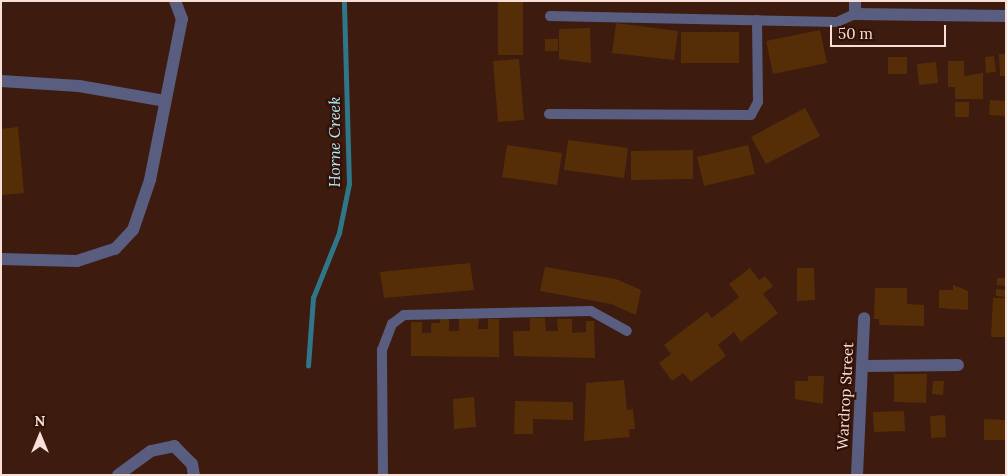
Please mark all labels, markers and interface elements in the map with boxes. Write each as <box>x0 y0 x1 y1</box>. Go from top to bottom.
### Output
scale bar <box>832 15 948 47</box>
text: 50 m <box>838 24 873 43</box>
water label: Horne Creek <box>324 96 344 188</box>
street label: Wardrop Street <box>833 342 857 450</box>
north arrow <box>15 411 65 461</box>
text: N <box>35 412 45 430</box>

